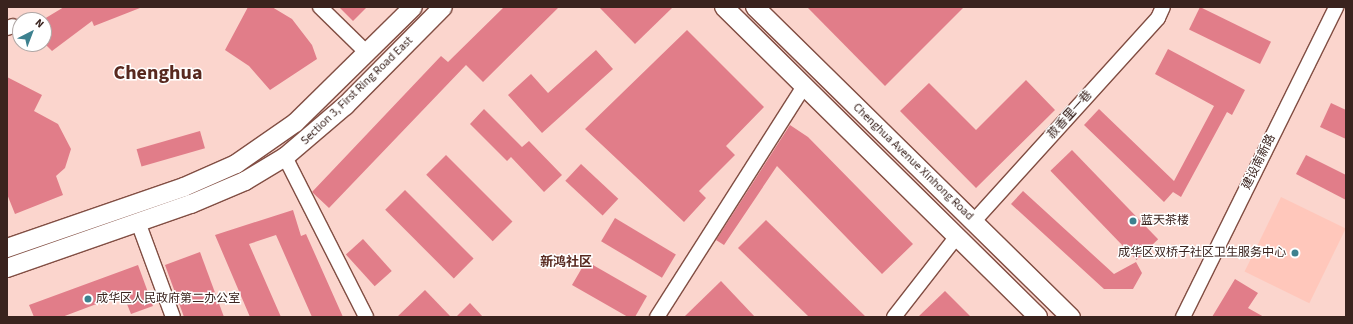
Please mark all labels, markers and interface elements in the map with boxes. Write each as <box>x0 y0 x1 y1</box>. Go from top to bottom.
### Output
north arrow <box>12 12 52 52</box>
text: N <box>32 15 47 31</box>
street label: Section 3, First Ring Road East <box>298 34 416 148</box>
district label: Chenghua <box>114 61 202 85</box>
street label: 菽香里一巷 <box>1045 88 1095 142</box>
street label: Chenghua Avenue Xinhong Road <box>850 100 976 224</box>
street label: 建设南新路 <box>1239 132 1279 192</box>
place label: 蓝天茶楼 <box>1141 214 1189 228</box>
marker: 蓝天茶楼 <box>1128 216 1138 226</box>
place label: 成华区双桥子社区卫生服务中心 <box>1118 246 1286 260</box>
marker: 成华区双桥子社区卫生服务中心 <box>1289 247 1301 259</box>
district label: 新鸿社区 <box>540 254 592 270</box>
place label: 成华区人民政府第二办公室 <box>96 292 240 306</box>
marker: 成华区人民政府第二办公室 <box>83 294 93 304</box>

